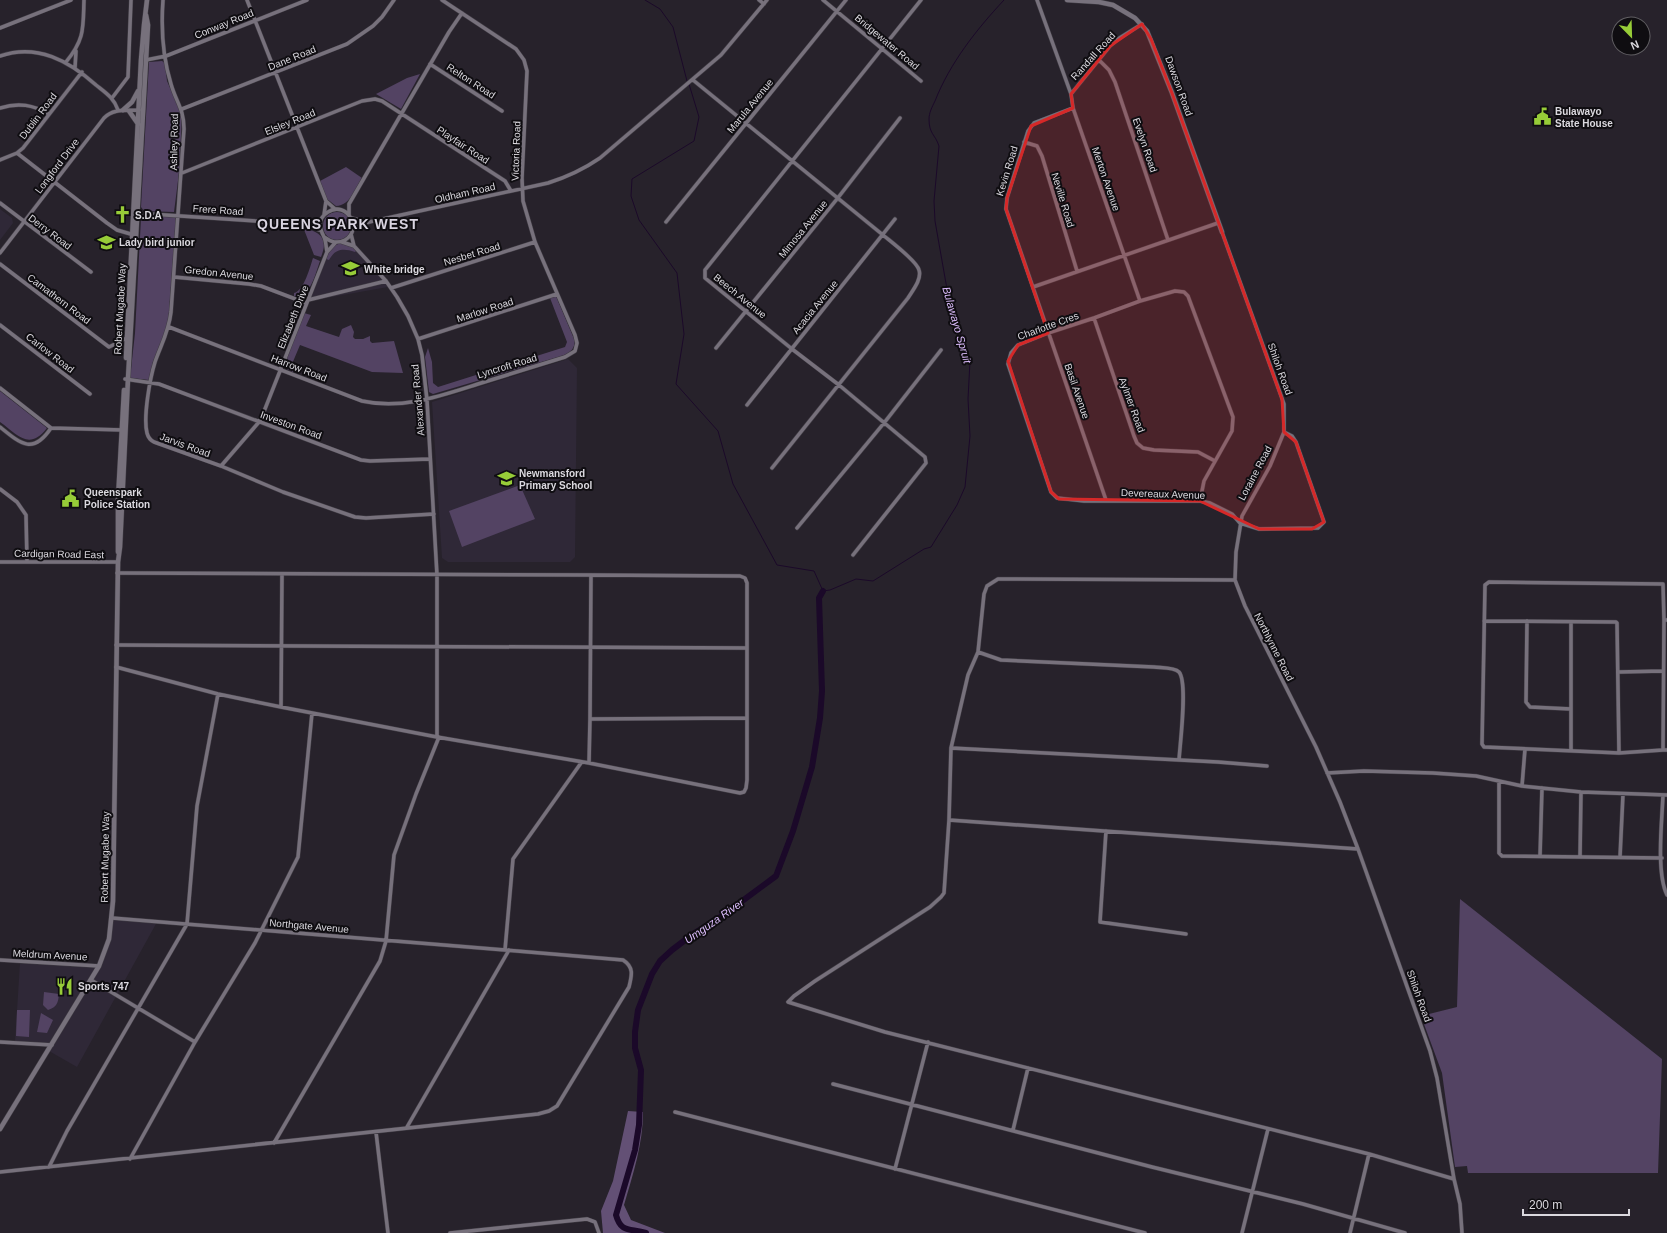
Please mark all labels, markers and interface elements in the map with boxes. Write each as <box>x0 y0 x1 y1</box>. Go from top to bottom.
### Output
street label: Conway Road <box>193 7 255 41</box>
street label: Bridgewater Road <box>853 12 921 72</box>
north arrow <box>1611 16 1651 56</box>
street label: Randall Road <box>1069 30 1117 82</box>
text: N <box>1629 38 1641 52</box>
street label: Dane Road <box>266 43 318 73</box>
street label: Dawson Road <box>1163 55 1195 117</box>
street label: Relton Road <box>445 61 497 101</box>
street label: Marula Avenue <box>725 76 775 135</box>
street label: Dublin Road <box>17 91 59 141</box>
place label: Bulawayo State House <box>1555 106 1613 129</box>
street label: Elsley Road <box>263 107 317 137</box>
public building icon: Bulawayo State House <box>1532 107 1552 127</box>
street label: Ashley Road <box>168 114 180 170</box>
street label: Evelyn Road <box>1131 116 1159 174</box>
street label: Victoria Road <box>509 121 523 181</box>
street label: Playfair Road <box>435 124 491 166</box>
street label: Longford Drive <box>33 136 81 196</box>
street label: Kevin Road <box>994 145 1020 197</box>
street label: Merton Avenue <box>1090 145 1122 213</box>
street label: Neville Road <box>1049 171 1077 229</box>
street label: Oldham Road <box>434 181 496 205</box>
street label: Mimosa Avenue <box>776 198 830 260</box>
street label: Frere Road <box>192 203 244 217</box>
church icon: S.D.A <box>112 205 132 225</box>
place label: S.D.A <box>135 210 162 221</box>
street label: Derry Road <box>26 212 74 252</box>
district label: QUEENS PARK WEST <box>257 216 419 232</box>
school or university icon: Lady bird junior <box>96 232 116 252</box>
place label: Lady bird junior <box>119 237 195 248</box>
street label: Nesbet Road <box>442 240 502 268</box>
school or university icon: White bridge <box>341 259 361 279</box>
street label: Robert Mugabe Way <box>112 263 128 355</box>
street label: Gredon Avenue <box>184 264 254 282</box>
place label: White bridge <box>364 264 425 275</box>
street label: Beech Avenue <box>712 271 769 321</box>
street label: Camathern Road <box>25 272 93 326</box>
street label: Acacia Avenue <box>790 278 840 336</box>
street label: Elizabeth Drive <box>275 283 311 350</box>
water label: Bulawayo Spruit <box>940 285 974 366</box>
street label: Marlow Road <box>455 296 515 324</box>
street label: Charlotte Cres <box>1016 310 1080 342</box>
street label: Carlow Road <box>24 331 76 375</box>
street label: Shiloh Road <box>1266 342 1294 396</box>
street label: Harrow Road <box>270 352 328 384</box>
street label: Lyncroft Road <box>476 352 538 380</box>
street label: Basil Avenue <box>1062 362 1092 420</box>
street label: Alexander Road <box>409 364 427 436</box>
street label: Aylmer Road <box>1117 376 1147 434</box>
street label: Investon Road <box>259 409 323 441</box>
street label: Jarvis Road <box>158 431 212 459</box>
street label: Loraine Road <box>1236 444 1274 502</box>
place label: Newmansford Primary School <box>519 468 593 491</box>
school or university icon: Newmansford Primary School <box>496 469 516 489</box>
place label: Queenspark Police Station <box>84 487 150 510</box>
street label: Devereaux Avenue <box>1121 487 1206 501</box>
public building icon: Queenspark Police Station <box>61 488 81 508</box>
street label: Cardigan Road East <box>14 548 104 560</box>
street label: Northlynne Road <box>1252 611 1296 683</box>
street label: Robert Mugabe Way <box>99 811 111 903</box>
water label: Umguza River <box>682 895 747 946</box>
street label: Northgate Avenue <box>269 917 350 935</box>
street label: Meldrum Avenue <box>12 948 88 962</box>
street label: Shiloh Road <box>1405 969 1433 1023</box>
restaurant icon: Sports 747 <box>55 976 75 996</box>
place label: Sports 747 <box>78 981 130 992</box>
scale bar <box>1523 1191 1629 1217</box>
text: 200 m <box>1529 1198 1562 1212</box>

